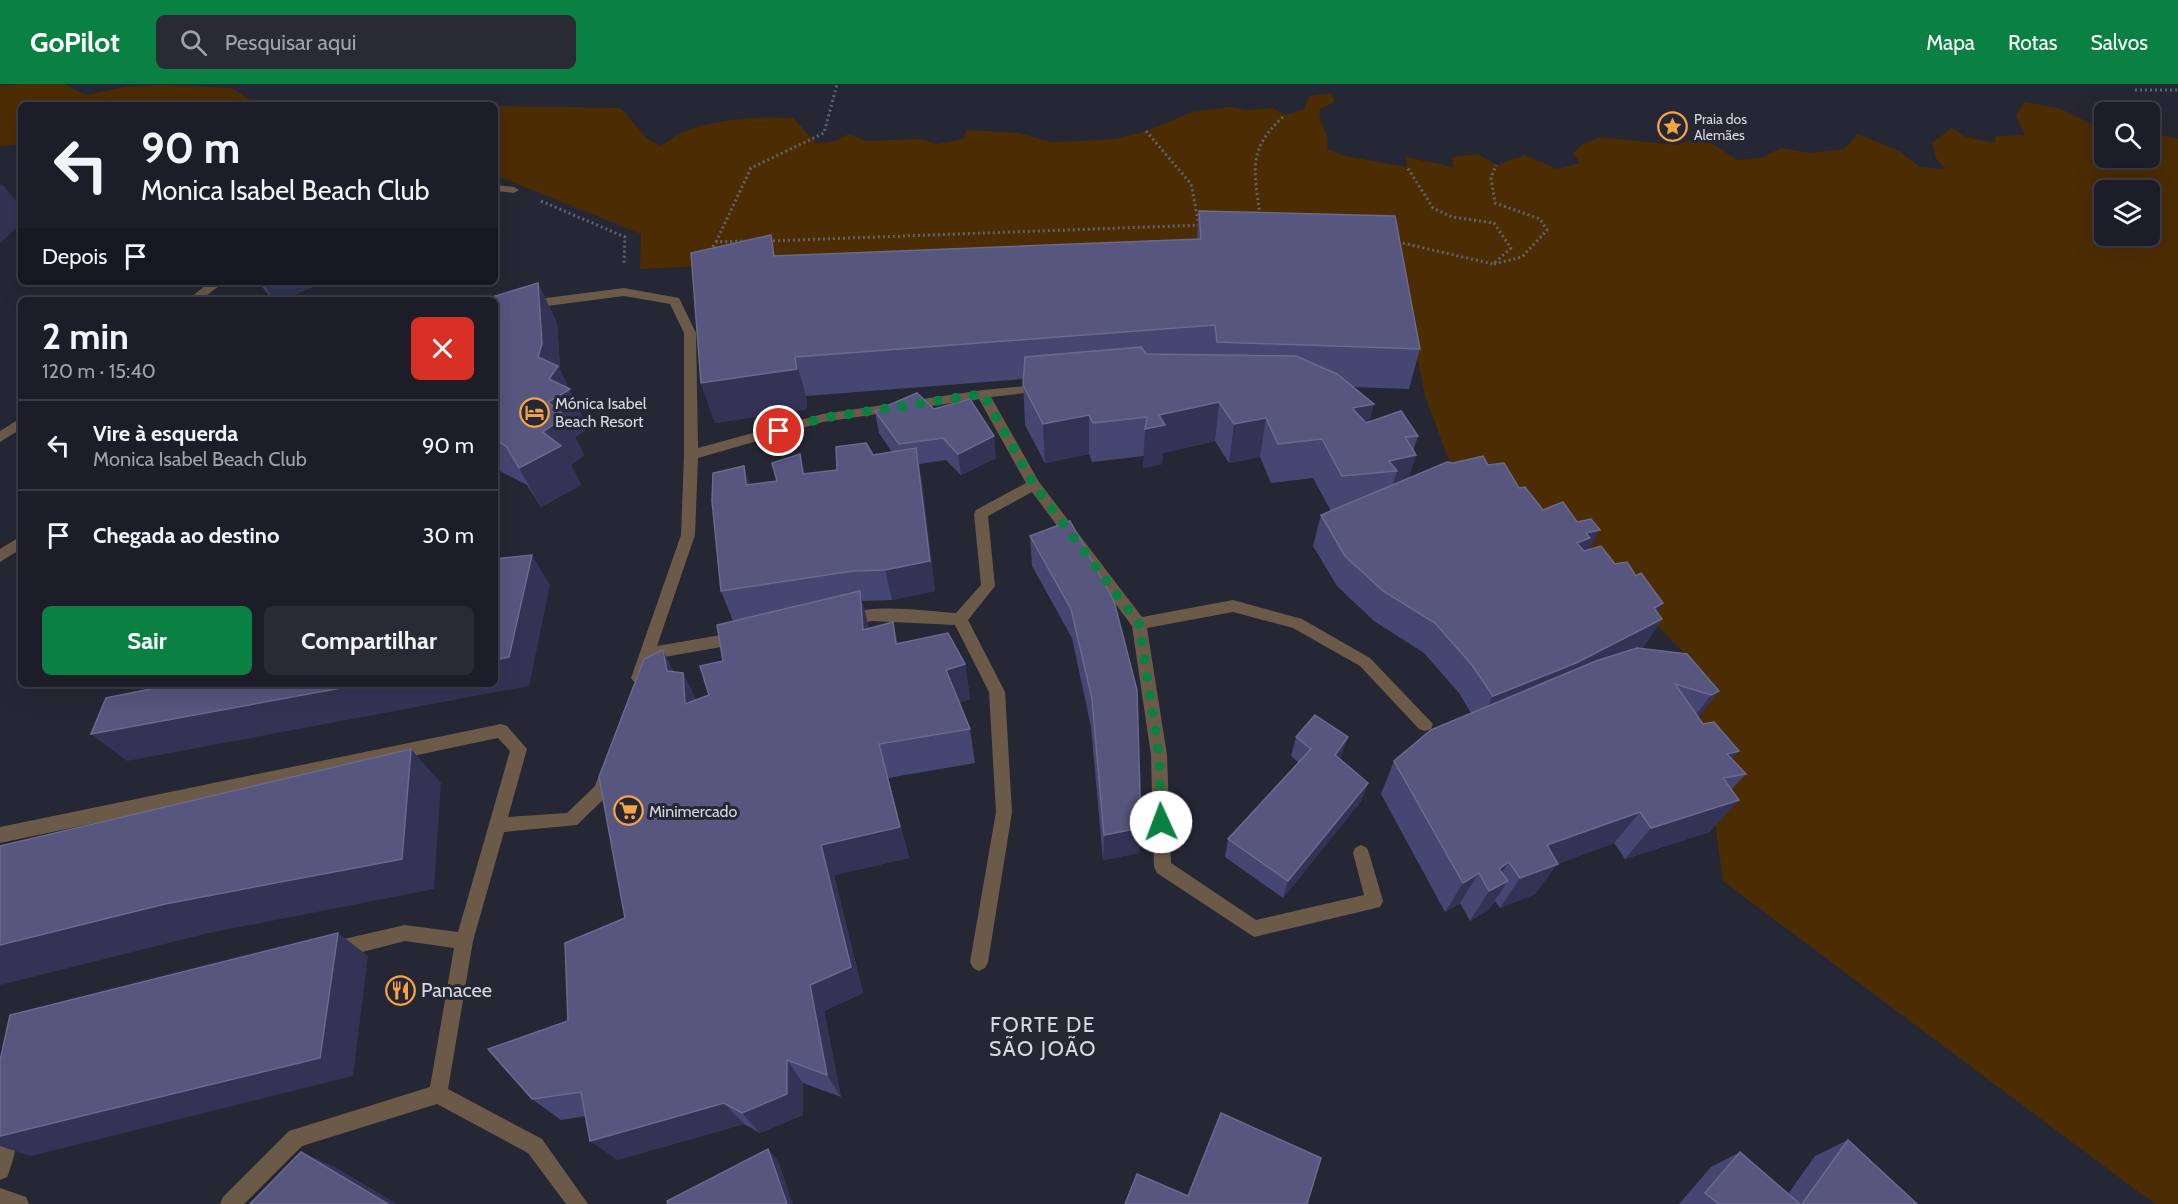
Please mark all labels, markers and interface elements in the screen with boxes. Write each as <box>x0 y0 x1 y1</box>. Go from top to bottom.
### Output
search box <box>156 15 576 69</box>
text: GoPilot <box>30 25 120 59</box>
icon: search <box>177 26 210 59</box>
text: Pesquisar aqui <box>225 29 356 56</box>
text: Mapa <box>1926 30 1975 55</box>
text: Rotas <box>2008 30 2057 55</box>
text: Salvos <box>2090 30 2148 55</box>
map controls <box>2094 102 2160 246</box>
button: search <box>2094 102 2160 168</box>
place label: Praia dos Alemães <box>1694 110 1747 144</box>
place icon: Praia dos Alemães <box>1657 111 1689 143</box>
text: 90 m <box>141 122 240 174</box>
icon: left <box>42 126 120 204</box>
text: Monica Isabel Beach Club <box>141 174 430 207</box>
button: layers <box>2094 180 2160 246</box>
icon: arrive <box>119 240 152 273</box>
text: Depois <box>42 243 107 270</box>
text: 2 min <box>42 314 129 358</box>
button: close <box>411 317 474 380</box>
text: 120 m · 15:40 <box>42 359 156 383</box>
place label: Mónica Isabel Beach Resort <box>555 394 647 431</box>
hotel icon: Mónica Isabel Beach Resort <box>518 396 550 428</box>
pin <box>753 405 804 456</box>
icon: arrive <box>762 414 795 447</box>
text: Vire à esquerda <box>93 420 238 447</box>
icon: left <box>42 429 75 462</box>
text: 90 m <box>422 432 474 459</box>
text: Monica Isabel Beach Club <box>93 447 307 471</box>
icon: arrive <box>42 519 75 552</box>
text: Chegada ao destino <box>93 522 279 549</box>
text: 30 m <box>422 522 474 549</box>
button: Sair <box>42 606 252 675</box>
button: Compartilhar <box>264 606 474 675</box>
position arrow <box>1129 790 1193 854</box>
supermarket icon: Minimercado <box>612 795 644 827</box>
place label: Minimercado <box>649 802 737 821</box>
restaurant icon: Panacee <box>384 974 416 1006</box>
place label: Panacee <box>421 978 492 1002</box>
district label: FORTE DE SÃO JOÃO <box>989 1012 1097 1061</box>

